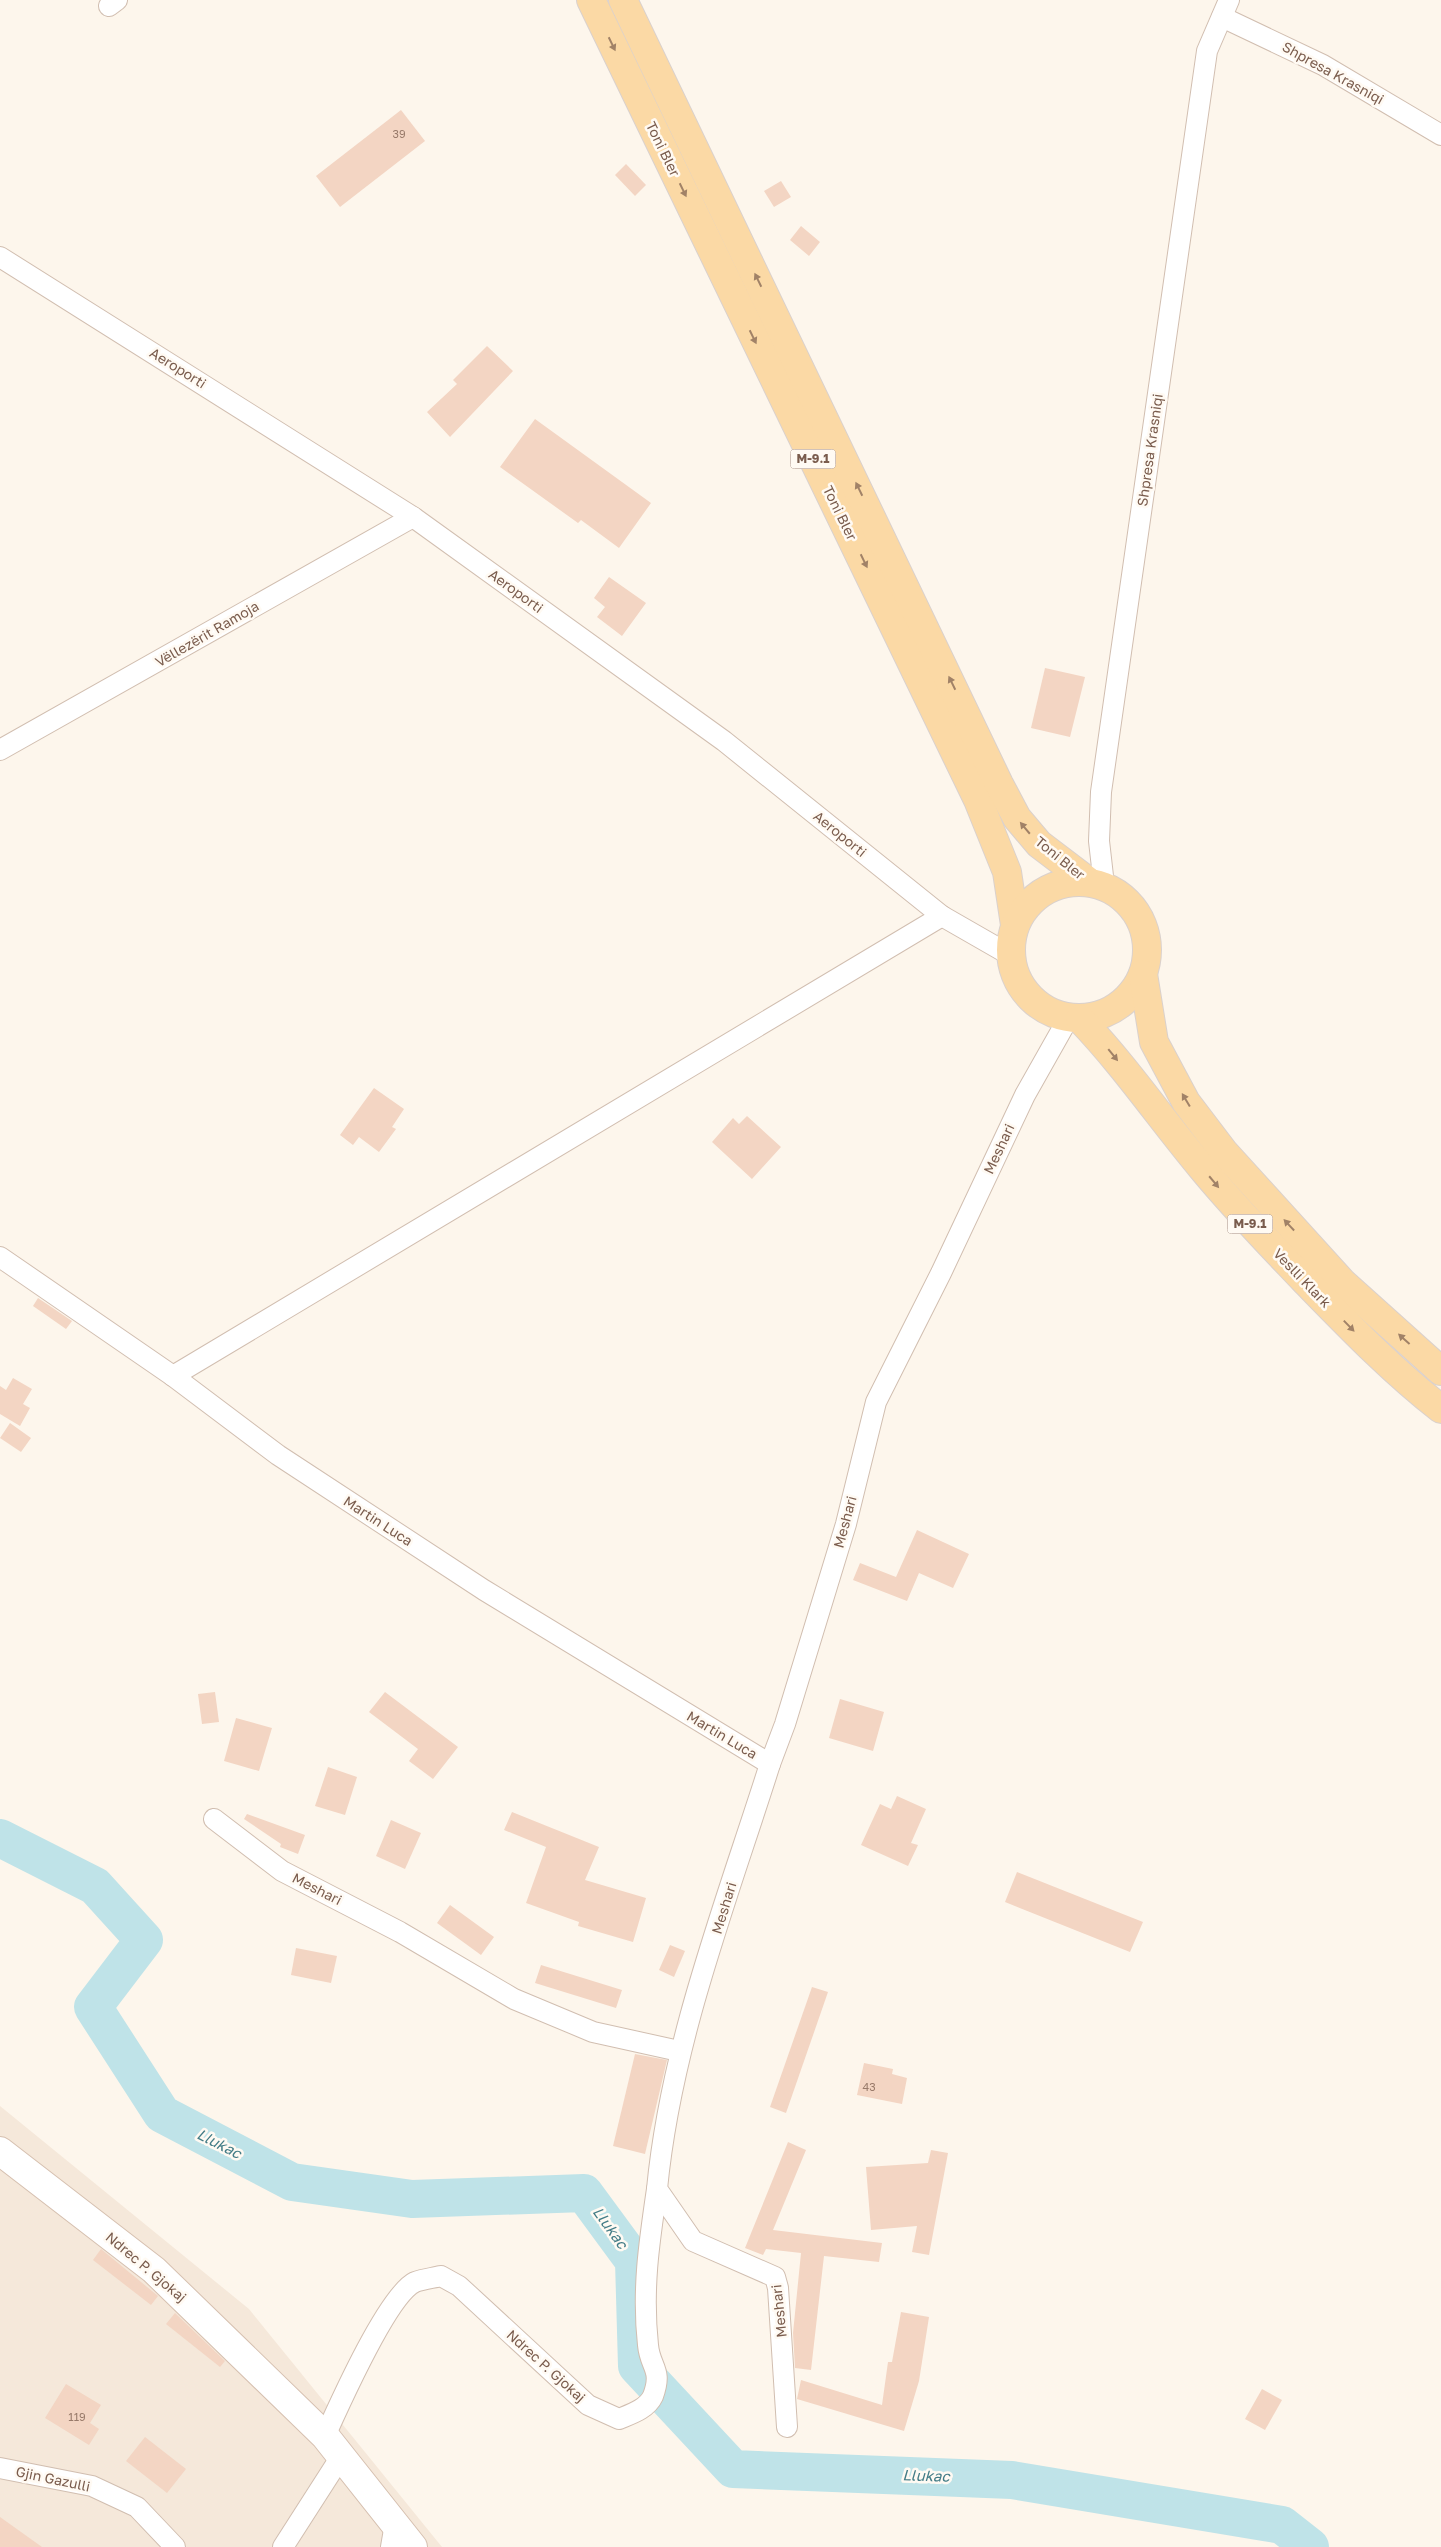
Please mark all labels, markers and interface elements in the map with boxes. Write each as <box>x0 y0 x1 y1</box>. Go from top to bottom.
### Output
one-way arrow <box>608 37 616 51</box>
street label: Shpresa Krasniqi <box>1279 38 1387 108</box>
street label: Toni Bler <box>643 119 684 179</box>
house number: 39 <box>392 127 406 140</box>
one-way arrow <box>679 183 687 197</box>
one-way arrow <box>754 273 762 287</box>
one-way arrow <box>750 330 758 344</box>
street label: Aeroporti <box>147 344 210 392</box>
street label: Shpresa Krasniqi <box>1133 393 1166 507</box>
road number: M-9.1 <box>790 449 836 468</box>
one-way arrow <box>855 482 863 497</box>
street label: Toni Bler <box>820 483 861 543</box>
one-way arrow <box>860 554 868 568</box>
street label: Aeroporti <box>486 565 547 616</box>
street label: Vëllezërit Ramoja <box>152 597 262 670</box>
one-way arrow <box>948 676 956 691</box>
street label: Aeroporti <box>810 807 870 860</box>
one-way arrow <box>1020 822 1031 835</box>
street label: Toni Bler <box>1032 832 1089 883</box>
one-way arrow <box>1108 1048 1119 1061</box>
one-way arrow <box>1181 1093 1190 1106</box>
street label: Meshari <box>980 1121 1018 1177</box>
one-way arrow <box>1208 1176 1220 1188</box>
road number: M-9.1 <box>1228 1214 1272 1234</box>
one-way arrow <box>1283 1219 1295 1231</box>
street label: Veslli Klark <box>1270 1245 1335 1311</box>
one-way arrow <box>1343 1320 1355 1332</box>
one-way arrow <box>1399 1333 1411 1345</box>
street label: Martin Luca <box>341 1492 416 1549</box>
street label: Meshari <box>829 1494 860 1550</box>
street label: Martin Luca <box>684 1707 760 1762</box>
street label: Meshari <box>290 1869 345 1908</box>
street label: Meshari <box>708 1880 739 1936</box>
house number: 43 <box>862 2080 876 2093</box>
water label: Llukac <box>194 2124 245 2162</box>
water label: Llukac <box>590 2203 632 2252</box>
street label: Ndrec P. Gjokaj <box>102 2228 190 2305</box>
street label: Meshari <box>767 2284 790 2338</box>
street label: Ndrec P. Gjokaj <box>503 2326 589 2405</box>
house number: 119 <box>68 2410 86 2423</box>
street label: Gjin Gazulli <box>14 2462 92 2495</box>
water label: Llukac <box>902 2465 951 2485</box>

